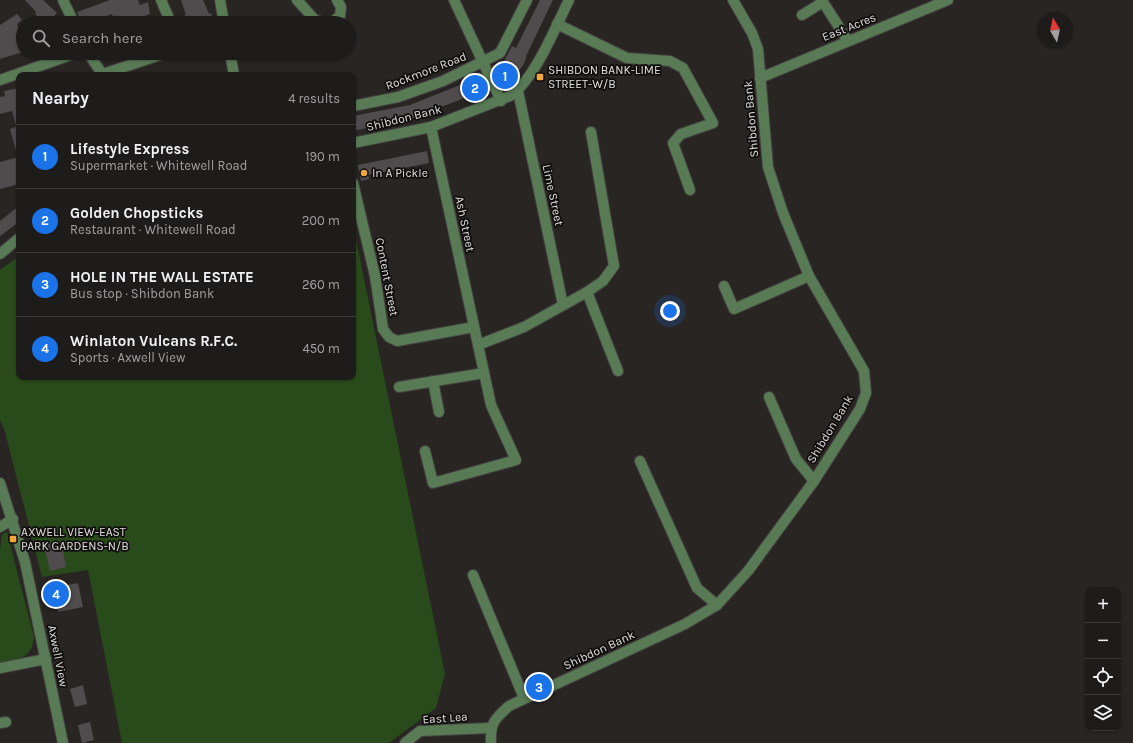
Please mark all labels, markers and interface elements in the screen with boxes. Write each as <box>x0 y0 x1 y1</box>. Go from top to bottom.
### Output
street label: East Acres <box>820 10 878 44</box>
north arrow <box>1037 12 1073 48</box>
search box <box>16 16 356 60</box>
icon: search <box>30 27 52 49</box>
text: Search here <box>62 29 143 47</box>
street label: Rockmore Road <box>384 49 468 93</box>
pin: 1 <box>492 61 518 91</box>
place label: SHIBDON BANK-LIME STREET-W/B <box>548 63 661 91</box>
marker: SHIBDON BANK-LIME STREET-W/B <box>535 72 545 82</box>
pin: 2 <box>462 73 488 103</box>
street label: Shibdon Bank <box>741 80 761 158</box>
text: Nearby <box>32 88 89 108</box>
text: 4 results <box>288 91 340 106</box>
street label: Shibdon Bank <box>365 102 443 134</box>
text: Lifestyle Express <box>70 140 189 158</box>
text: 1 <box>43 149 47 164</box>
text: 190 m <box>305 149 340 164</box>
text: Supermarket · Whitewell Road <box>70 158 247 173</box>
street label: Lime Street <box>540 163 566 227</box>
place label: In A Pickle <box>372 166 428 180</box>
marker: In A Pickle <box>359 168 369 178</box>
street label: Ash Street <box>452 195 478 253</box>
text: Golden Chopsticks <box>70 204 203 222</box>
text: 2 <box>41 213 49 228</box>
text: 200 m <box>302 213 340 228</box>
text: Restaurant · Whitewell Road <box>70 222 236 237</box>
street label: Content Street <box>373 237 402 318</box>
text: HOLE IN THE WALL ESTATE <box>70 268 254 286</box>
text: 3 <box>41 277 49 292</box>
text: 260 m <box>302 277 340 292</box>
text: Bus stop · Shibdon Bank <box>70 286 214 301</box>
your location <box>660 301 680 321</box>
text: Winlaton Vulcans R.F.C. <box>70 332 237 350</box>
text: 4 <box>41 341 49 356</box>
text: 450 m <box>302 341 340 356</box>
text: Sports · Axwell View <box>70 350 185 365</box>
street label: Shibdon Bank <box>804 392 856 466</box>
place label: AXWELL VIEW-EAST PARK GARDENS-N/B <box>21 525 129 553</box>
marker: AXWELL VIEW-EAST PARK GARDENS-N/B <box>8 534 18 544</box>
pin: 4 <box>43 579 69 609</box>
map controls <box>1085 587 1121 731</box>
button: + <box>1085 587 1121 623</box>
button: − <box>1085 623 1121 659</box>
street label: Axwell View <box>45 624 71 688</box>
street label: Shibdon Bank <box>561 627 637 673</box>
button: locate <box>1085 659 1121 695</box>
pin: 3 <box>526 672 552 702</box>
button: layers <box>1085 695 1121 731</box>
street label: East Lea <box>422 709 468 727</box>

